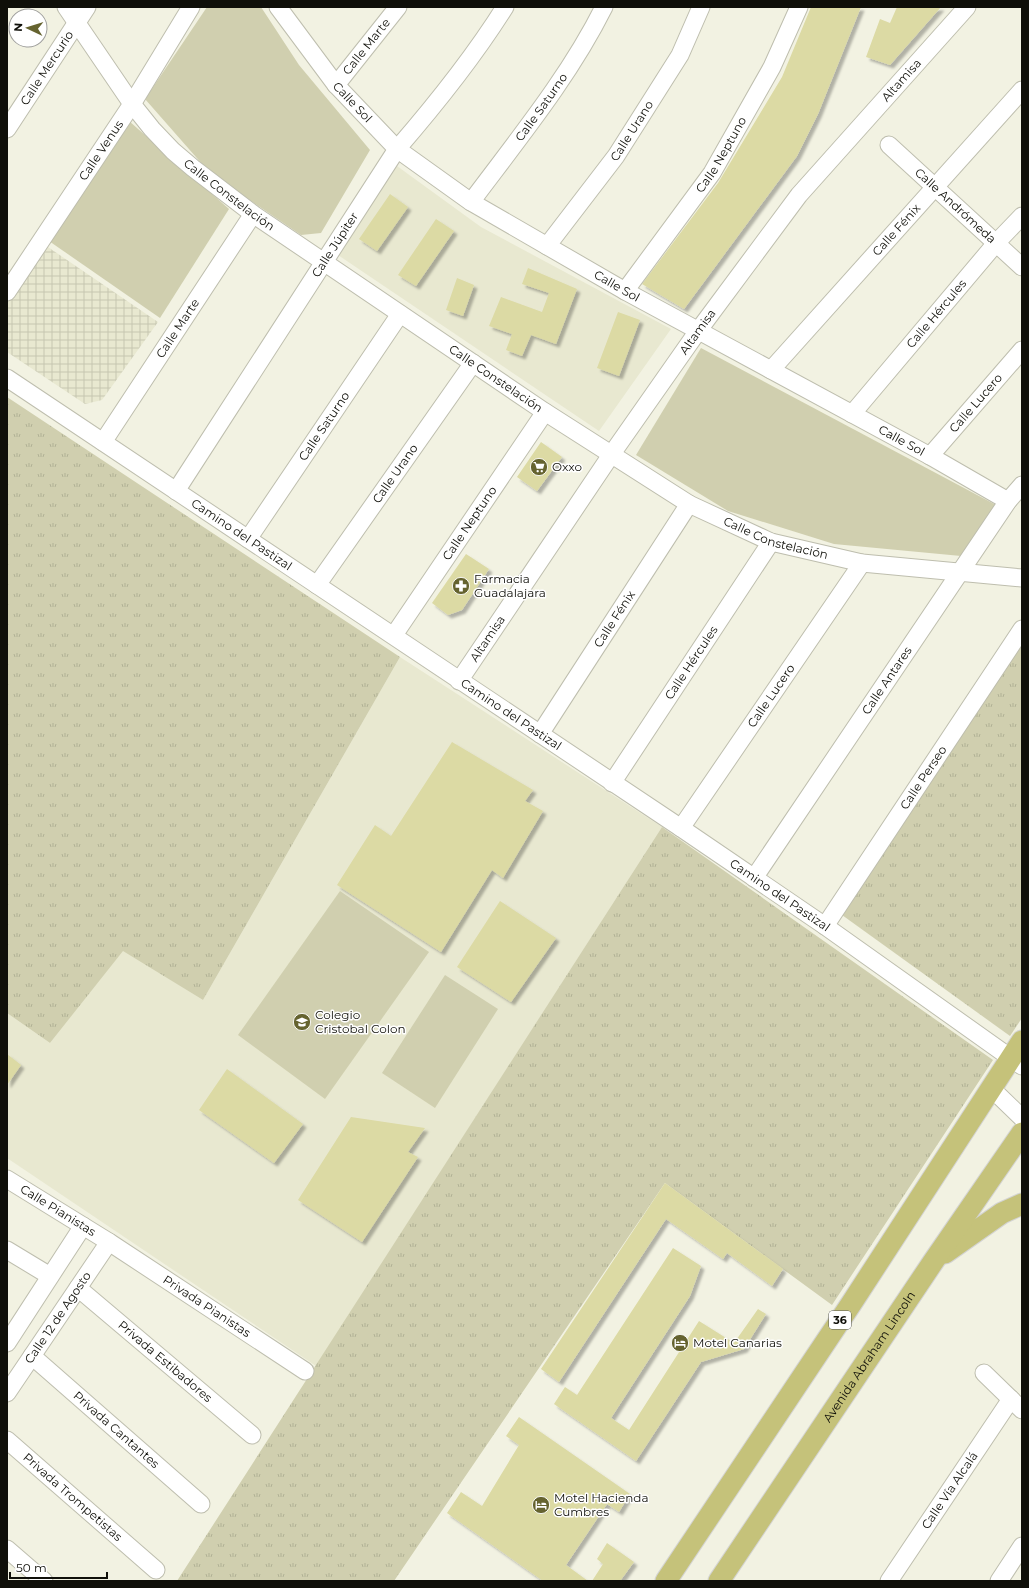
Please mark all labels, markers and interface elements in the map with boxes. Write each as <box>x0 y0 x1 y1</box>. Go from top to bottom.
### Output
north arrow <box>8 8 48 48</box>
street label: Calle Marte <box>339 15 393 78</box>
text: N <box>11 22 25 32</box>
street label: Calle Mercurio <box>17 28 76 108</box>
street label: Altamisa <box>878 55 924 105</box>
street label: Calle Saturno <box>512 70 570 144</box>
street label: Calle Sol <box>330 78 376 125</box>
street label: Calle Urano <box>607 98 656 164</box>
street label: Calle Neptuno <box>692 114 749 195</box>
street label: Calle Venus <box>75 117 126 183</box>
street label: Calle Constelación <box>181 155 278 233</box>
street label: Calle Andrómeda <box>912 165 999 246</box>
street label: Calle Fénix <box>869 200 924 259</box>
street label: Calle Júpiter <box>308 209 361 280</box>
street label: Calle Sol <box>591 267 643 305</box>
street label: Calle Hércules <box>903 276 969 351</box>
street label: Calle Marte <box>152 296 202 361</box>
street label: Altamisa <box>676 306 719 357</box>
street label: Calle Constelación <box>446 341 546 415</box>
street label: Calle Lucero <box>946 370 1005 436</box>
street label: Calle Saturno <box>295 389 352 463</box>
street label: Calle Sol <box>876 422 928 459</box>
street label: Calle Urano <box>369 441 421 506</box>
supermarket icon: Oxxo <box>529 457 549 477</box>
place label: Oxxo <box>552 459 582 474</box>
street label: Calle Neptuno <box>439 483 500 563</box>
street label: Camino del Pastizal <box>189 495 295 573</box>
street label: Calle Constelación <box>721 513 830 562</box>
place label: Farmacia Guadalajara <box>474 571 546 600</box>
pharmacy icon: Farmacia Guadalajara <box>451 576 471 596</box>
street label: Calle Fénix <box>590 587 638 650</box>
street label: Altamisa <box>466 612 508 664</box>
street label: Calle Hércules <box>661 623 721 702</box>
street label: Calle Antares <box>858 643 915 717</box>
street label: Calle Lucero <box>744 661 798 730</box>
street label: Camino del Pastizal <box>458 675 565 753</box>
street label: Calle Perseo <box>896 743 950 812</box>
street label: Camino del Pastizal <box>727 855 833 934</box>
place label: Colegio Cristobal Colon <box>315 1007 406 1036</box>
school or university icon: Colegio Cristobal Colon <box>292 1012 312 1032</box>
street label: Calle Pianistas <box>18 1181 99 1239</box>
street label: Calle 12 de Agosto <box>21 1269 94 1366</box>
street label: Privada Pianistas <box>160 1272 254 1340</box>
street label: Avenida Abraham Lincoln <box>820 1288 918 1425</box>
road number: 36 <box>829 1311 851 1329</box>
street label: Privada Estibadores <box>115 1317 216 1405</box>
hotel icon: Motel Canarias <box>670 1333 690 1353</box>
place label: Motel Canarias <box>693 1335 782 1350</box>
street label: Privada Cantantes <box>71 1388 163 1471</box>
street label: Calle Vía Alcalá <box>918 1449 981 1532</box>
street label: Privada Trompetistas <box>20 1450 126 1544</box>
place label: Motel Hacienda Cumbres <box>554 1490 649 1519</box>
hotel icon: Motel Hacienda Cumbres <box>531 1495 551 1515</box>
scale bar <box>10 1554 107 1580</box>
text: 50 m <box>16 1560 47 1575</box>

